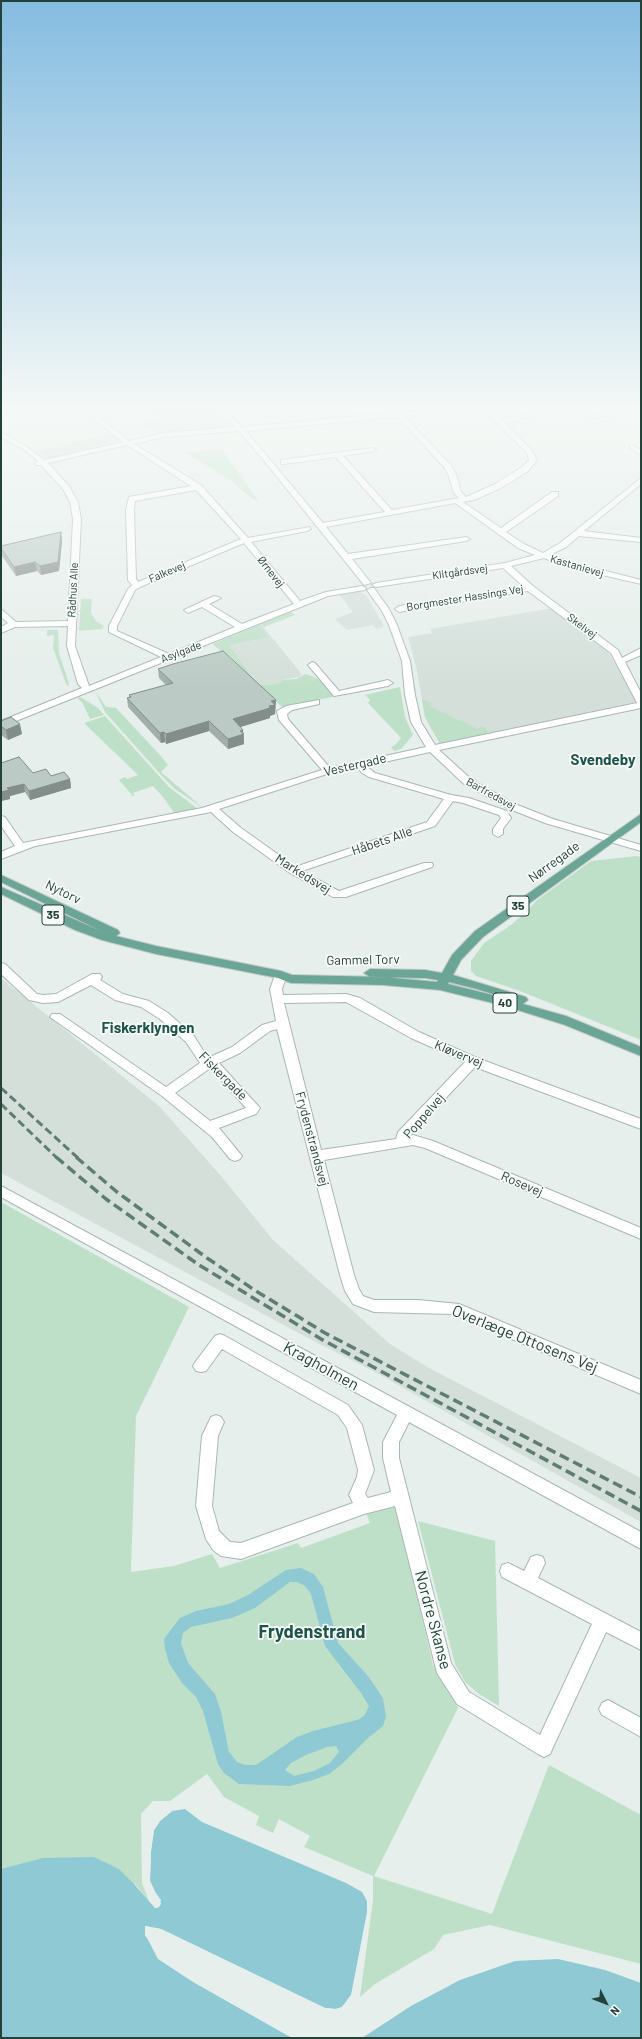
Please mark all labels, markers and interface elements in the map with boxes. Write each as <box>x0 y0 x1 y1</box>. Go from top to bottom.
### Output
street label: Kastanievej <box>549 552 605 580</box>
street label: Ørnevej <box>255 554 287 590</box>
street label: Falkevej <box>147 558 187 586</box>
street label: Rådhus Alle <box>65 562 81 618</box>
street label: Klitgårdsvej <box>431 562 489 582</box>
street label: Borgmester Hassings Vej <box>406 582 524 614</box>
street label: Skelvej <box>565 611 599 641</box>
street label: Asylgade <box>159 638 203 666</box>
street label: Vestergade <box>322 750 388 780</box>
district label: Svendeby <box>571 751 635 769</box>
street label: Barfredsvej <box>464 775 518 813</box>
street label: Håbets Alle <box>350 823 414 859</box>
street label: Nørregade <box>525 838 583 886</box>
street label: Markedsvej <box>272 851 334 897</box>
street label: Nytorv <box>43 877 83 907</box>
road number: 35 <box>507 896 529 916</box>
road number: 35 <box>42 905 64 925</box>
street label: Gammel Torv <box>326 952 400 968</box>
road number: 40 <box>493 993 517 1013</box>
district label: Fiskerklyngen <box>101 1019 195 1037</box>
street label: Kløvervej <box>432 1037 486 1071</box>
street label: Fiskergade <box>195 1048 251 1104</box>
street label: Frydenstrandsvej <box>292 1090 332 1188</box>
street label: Poppelvej <box>400 1090 448 1142</box>
street label: Rosevej <box>499 1168 545 1200</box>
street label: Overlæge Ottosens Vej <box>449 1301 601 1377</box>
street label: Kragholmen <box>280 1337 362 1395</box>
street label: Nordre Skanse <box>411 1568 455 1672</box>
district label: Frydenstrand <box>258 1621 366 1643</box>
north arrow <box>586 1983 626 2023</box>
text: N <box>608 2004 623 2018</box>

